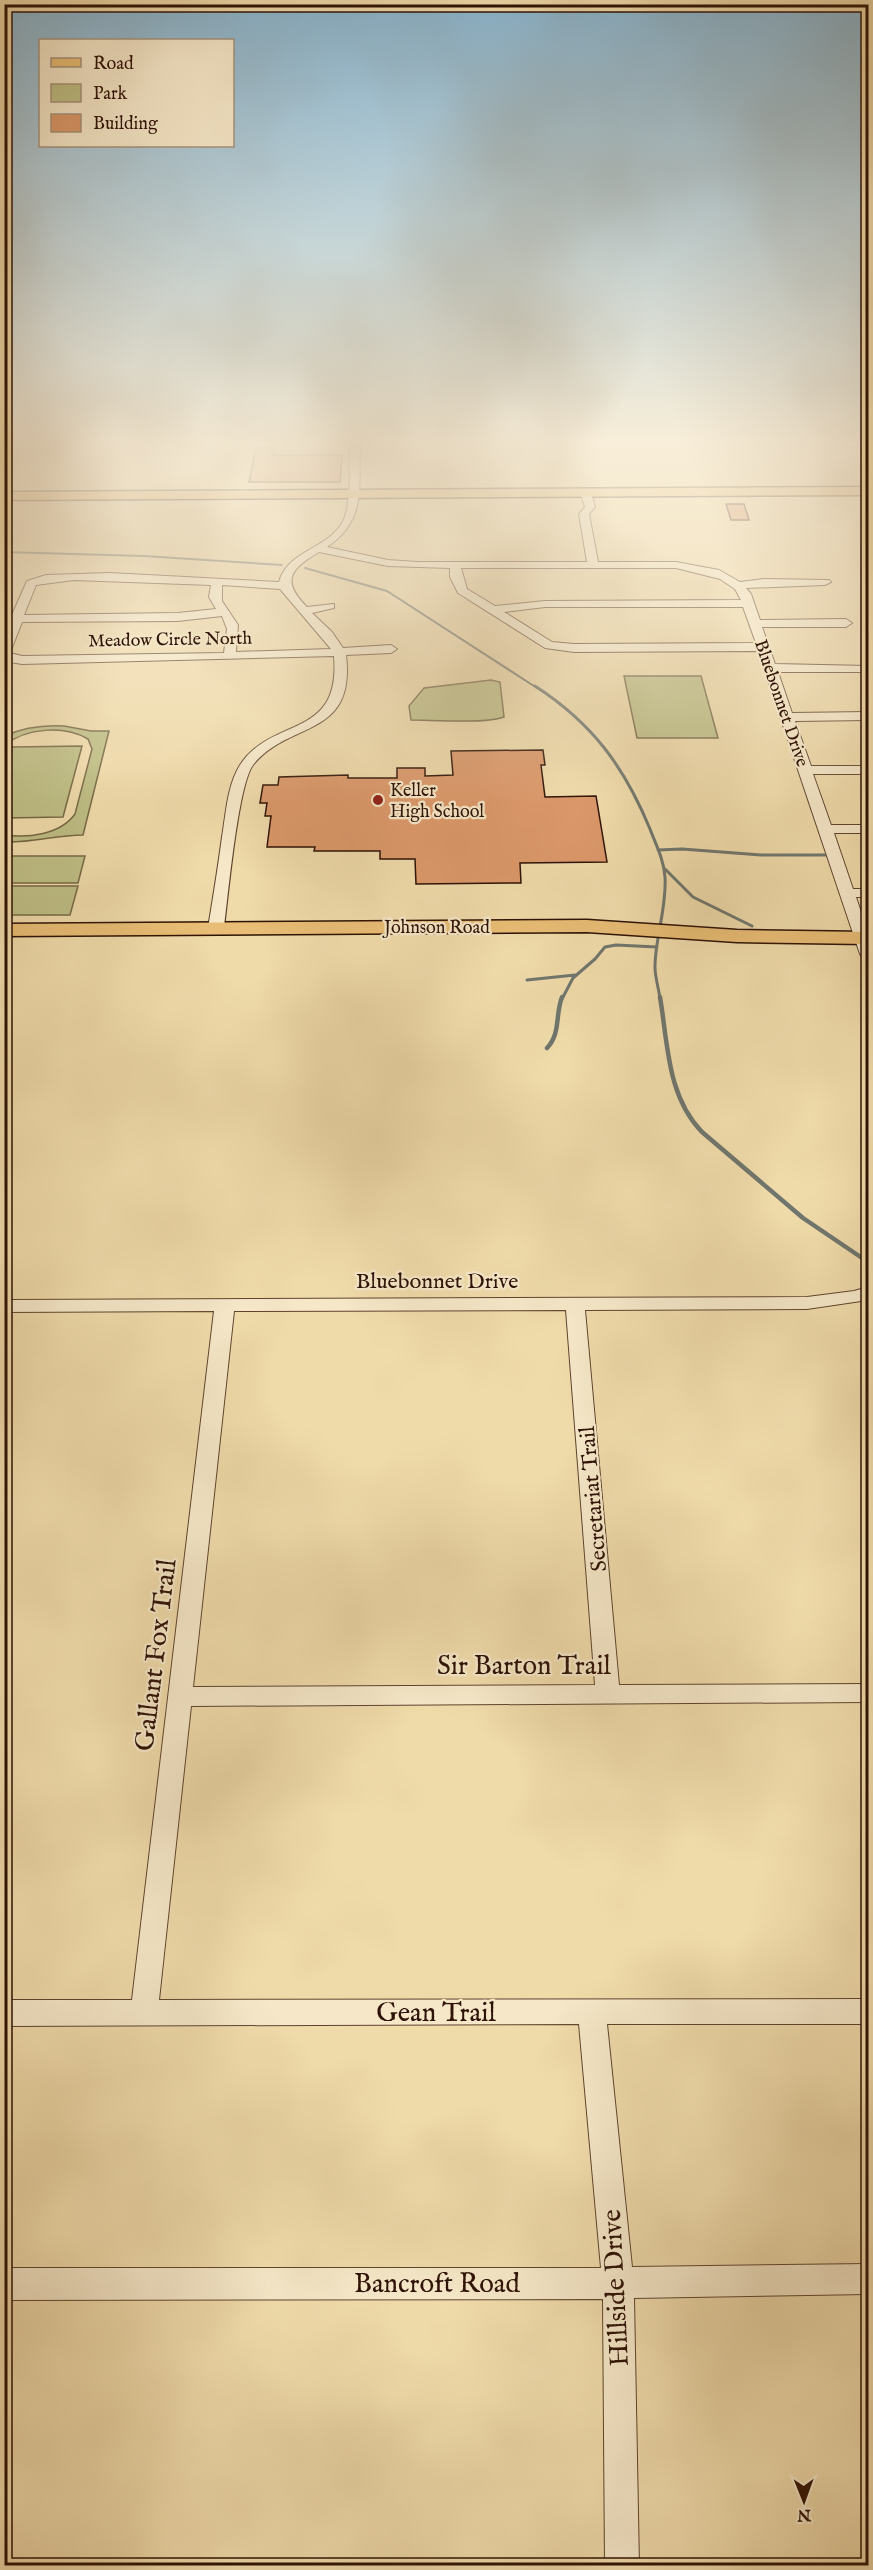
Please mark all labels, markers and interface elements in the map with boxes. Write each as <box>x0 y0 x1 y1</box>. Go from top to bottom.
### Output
legend <box>39 39 234 147</box>
text: Road <box>93 53 134 76</box>
text: Park <box>93 83 128 106</box>
text: Building <box>93 113 158 136</box>
street label: Meadow Circle North <box>88 628 252 653</box>
street label: Bluebonnet Drive <box>748 637 813 770</box>
place label: Keller High School <box>390 780 484 824</box>
marker: Keller High School <box>371 793 385 807</box>
street label: Johnson Road <box>382 917 490 940</box>
street label: Bluebonnet Drive <box>356 1268 518 1296</box>
street label: Secretariat Trail <box>574 1425 614 1573</box>
street label: Gallant Fox Trail <box>128 1557 186 1753</box>
street label: Sir Barton Trail <box>437 1650 612 1684</box>
street label: Gean Trail <box>376 1997 496 2031</box>
street label: Hillside Drive <box>596 2208 638 2367</box>
street label: Bancroft Road <box>354 2268 521 2302</box>
north arrow <box>774 2471 834 2531</box>
text: N <box>797 2504 812 2524</box>

